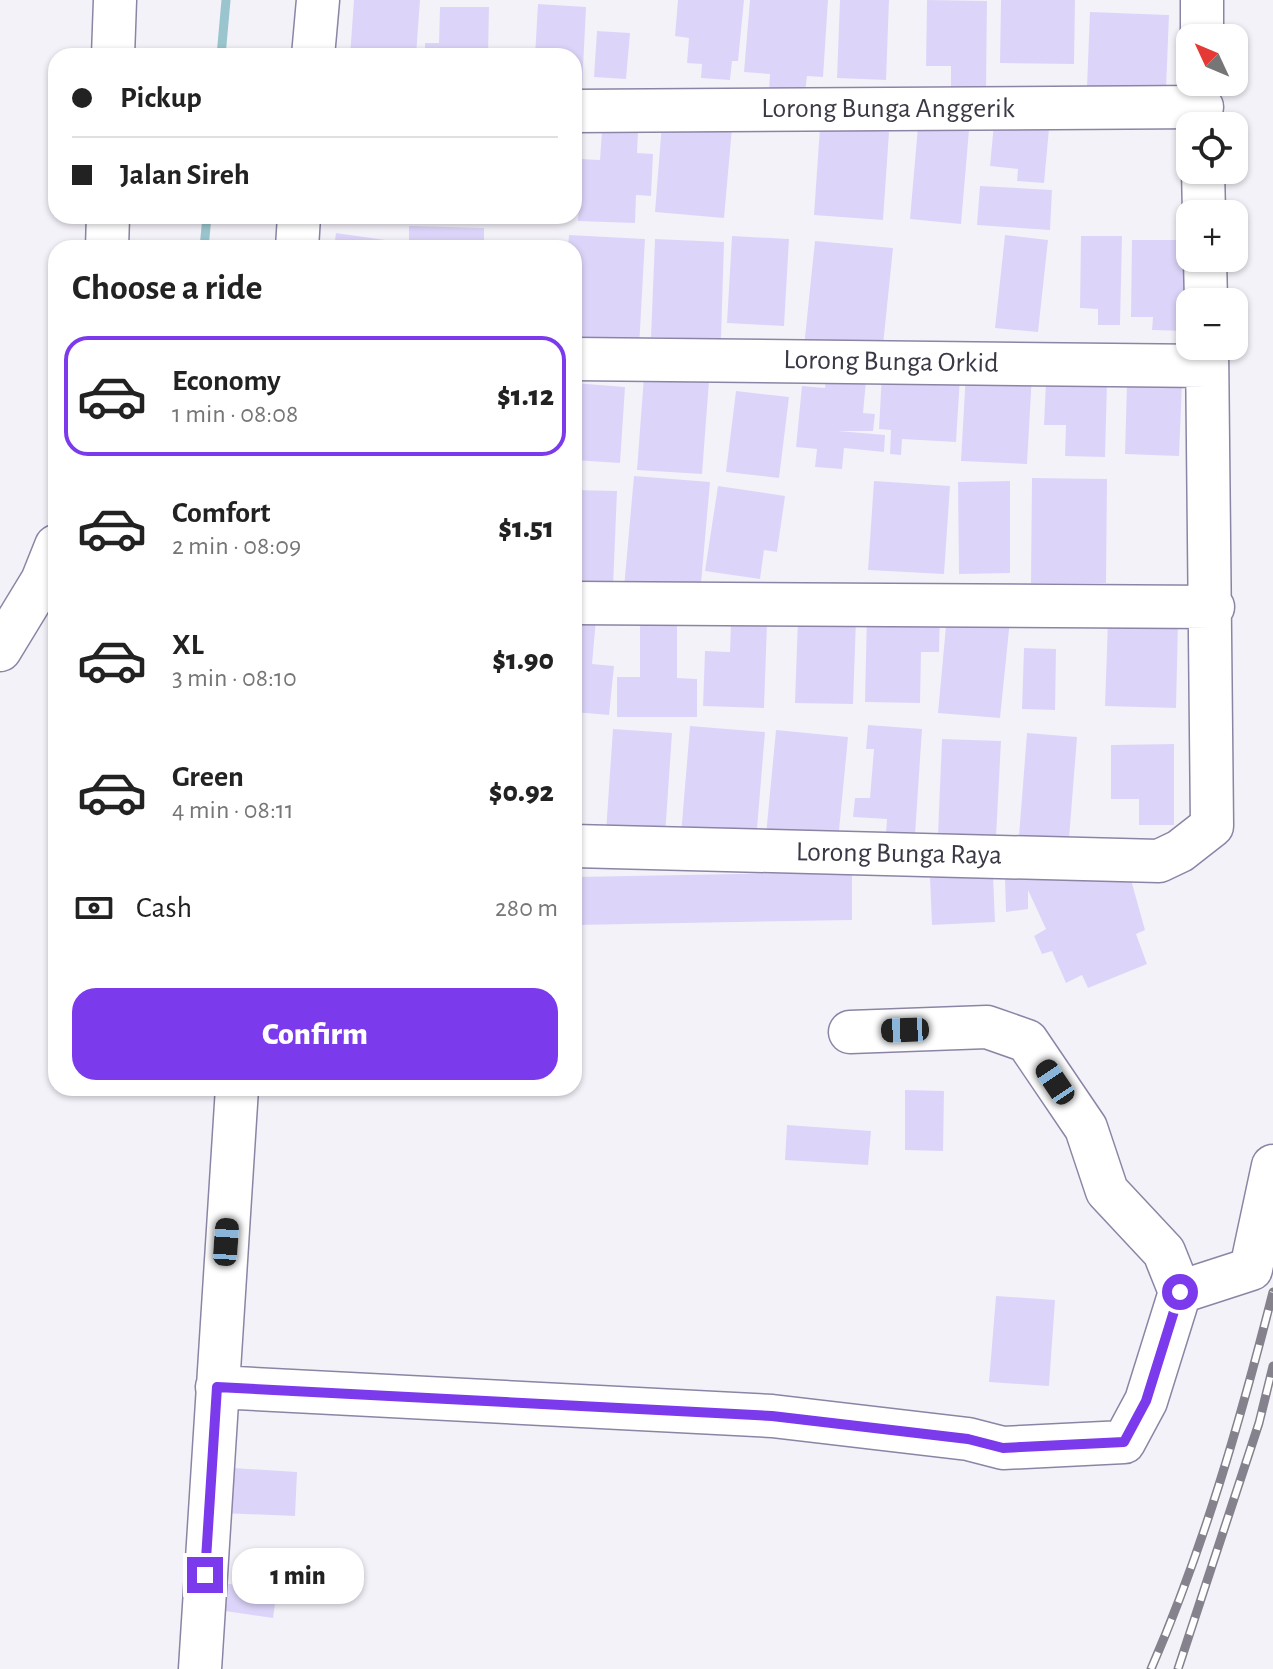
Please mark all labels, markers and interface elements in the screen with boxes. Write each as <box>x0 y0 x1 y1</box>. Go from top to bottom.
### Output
north arrow <box>1176 24 1248 96</box>
map controls <box>1176 24 1248 360</box>
text: Pickup <box>120 83 202 113</box>
street label: Lorong Bunga Anggerik <box>761 95 1015 123</box>
button: locate <box>1176 112 1248 184</box>
text: Jalan Sireh <box>120 160 250 190</box>
button: + <box>1176 200 1248 272</box>
text: Choose a ride <box>72 270 262 306</box>
button: − <box>1176 288 1248 360</box>
street label: Lorong Bunga Orkid <box>783 346 999 378</box>
icon: car <box>76 360 148 432</box>
text: Economy <box>172 366 281 396</box>
text: $1.12 <box>497 381 554 411</box>
text: 1 min · 08:08 <box>172 401 298 427</box>
icon: car <box>76 492 148 564</box>
text: Comfort <box>172 498 271 528</box>
text: $1.51 <box>498 513 554 543</box>
text: 2 min · 08:09 <box>172 533 301 559</box>
icon: car <box>76 624 148 696</box>
text: XL <box>172 630 204 660</box>
text: $1.90 <box>492 645 554 675</box>
text: 3 min · 08:10 <box>172 665 297 691</box>
icon: car <box>76 756 148 828</box>
text: Green <box>172 762 244 792</box>
text: $0.92 <box>489 777 554 807</box>
text: 4 min · 08:11 <box>172 797 294 823</box>
street label: Lorong Bunga Raya <box>796 838 1002 870</box>
icon: cash <box>72 886 116 930</box>
text: Cash <box>136 893 192 923</box>
text: 280 m <box>495 895 558 921</box>
button: Confirm <box>72 988 558 1080</box>
car <box>881 1017 929 1043</box>
car <box>1032 1055 1078 1109</box>
car <box>212 1217 240 1267</box>
route start <box>1162 1274 1198 1310</box>
callout: 1 min <box>233 1547 365 1603</box>
route end <box>187 1557 223 1593</box>
text: 1 min <box>270 1563 326 1589</box>

